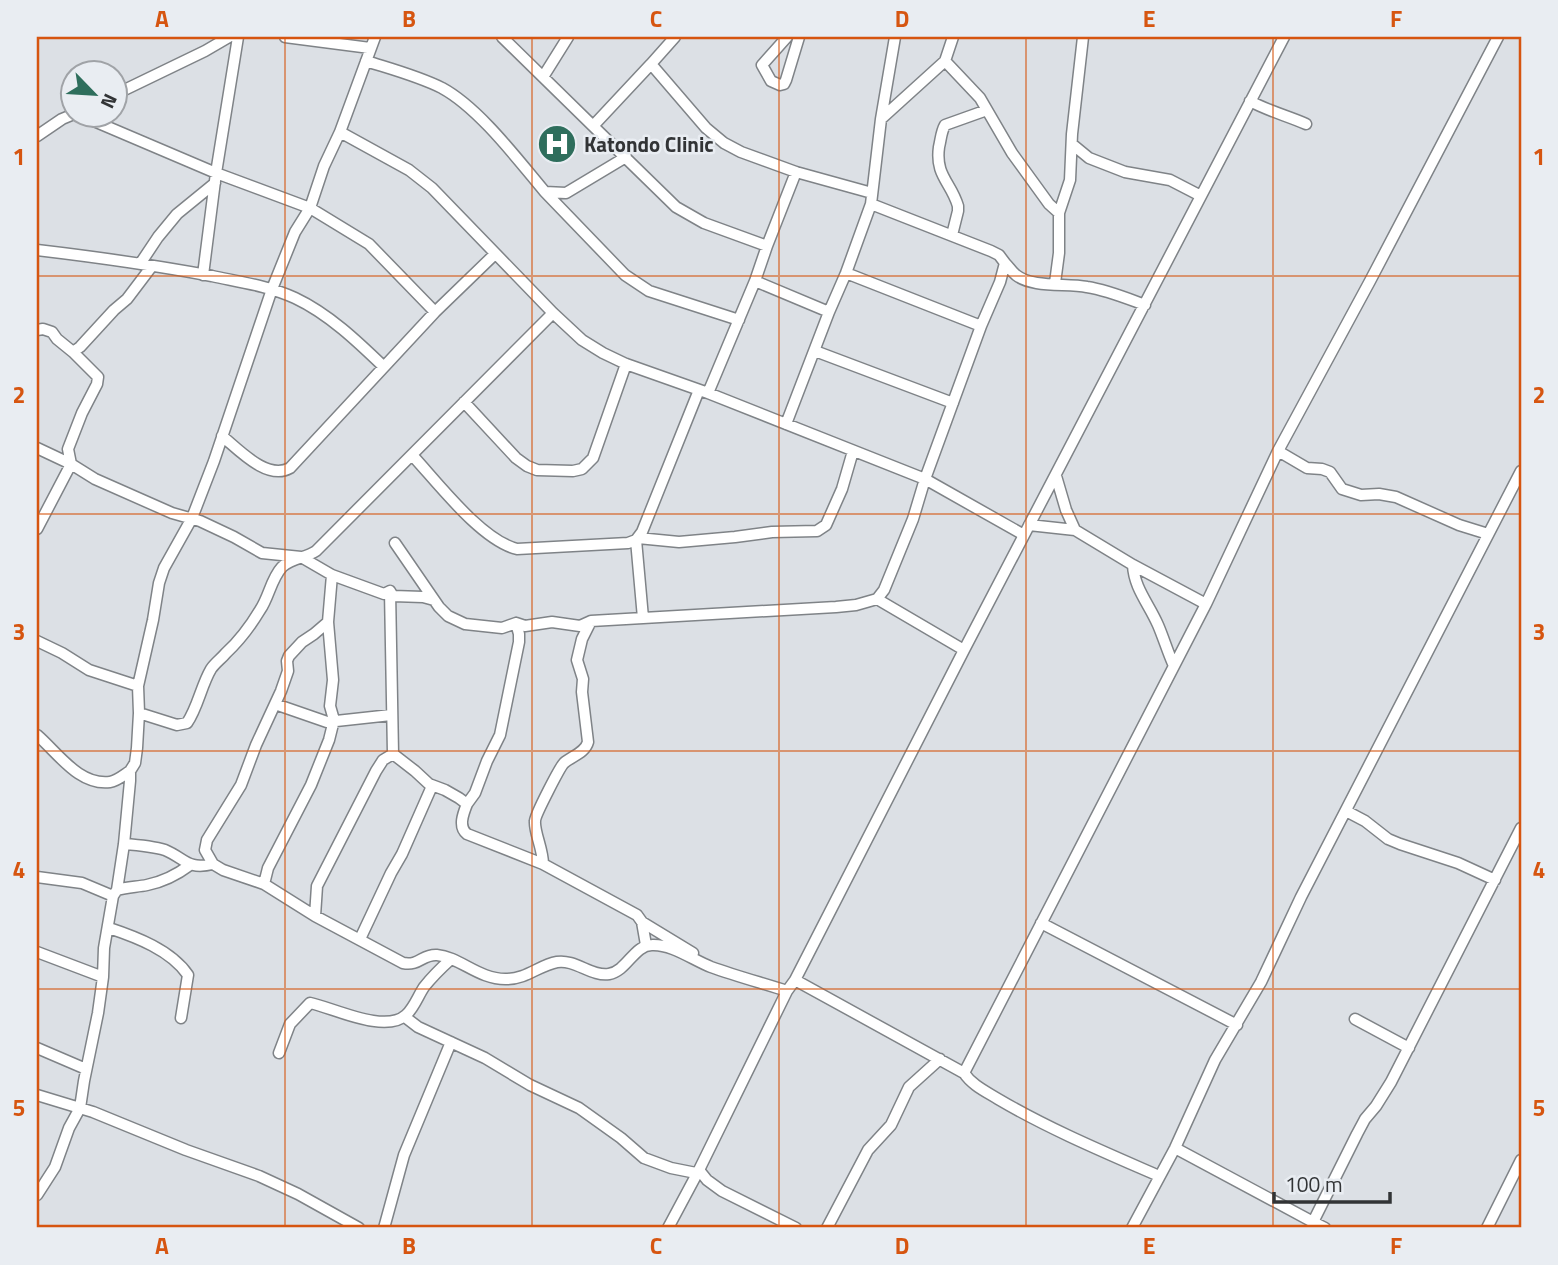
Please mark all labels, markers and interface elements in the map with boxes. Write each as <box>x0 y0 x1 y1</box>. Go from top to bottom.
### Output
text: A <box>155 1 169 36</box>
text: B <box>402 1 416 36</box>
text: C <box>650 1 662 36</box>
text: D <box>895 1 909 36</box>
text: E <box>1143 1 1155 36</box>
text: F <box>1390 1 1402 36</box>
north arrow <box>60 60 130 130</box>
text: N <box>94 89 126 113</box>
hospital icon: Katondo Clinic <box>536 123 578 165</box>
place label: Katondo Clinic <box>584 128 714 160</box>
text: 1 <box>13 139 25 174</box>
text: 1 <box>1533 139 1545 174</box>
text: 2 <box>13 377 25 412</box>
text: 2 <box>1533 377 1545 412</box>
text: 3 <box>13 614 25 649</box>
text: 3 <box>1533 614 1545 649</box>
text: 4 <box>13 852 25 887</box>
text: 4 <box>1533 852 1545 887</box>
text: 5 <box>13 1090 25 1125</box>
text: 5 <box>1533 1090 1545 1125</box>
scale bar <box>1274 1160 1390 1204</box>
text: 100 m <box>1285 1168 1342 1200</box>
text: A <box>155 1228 169 1263</box>
text: B <box>402 1228 416 1263</box>
text: C <box>650 1228 662 1263</box>
text: D <box>895 1228 909 1263</box>
text: E <box>1143 1228 1155 1263</box>
text: F <box>1390 1228 1402 1263</box>

